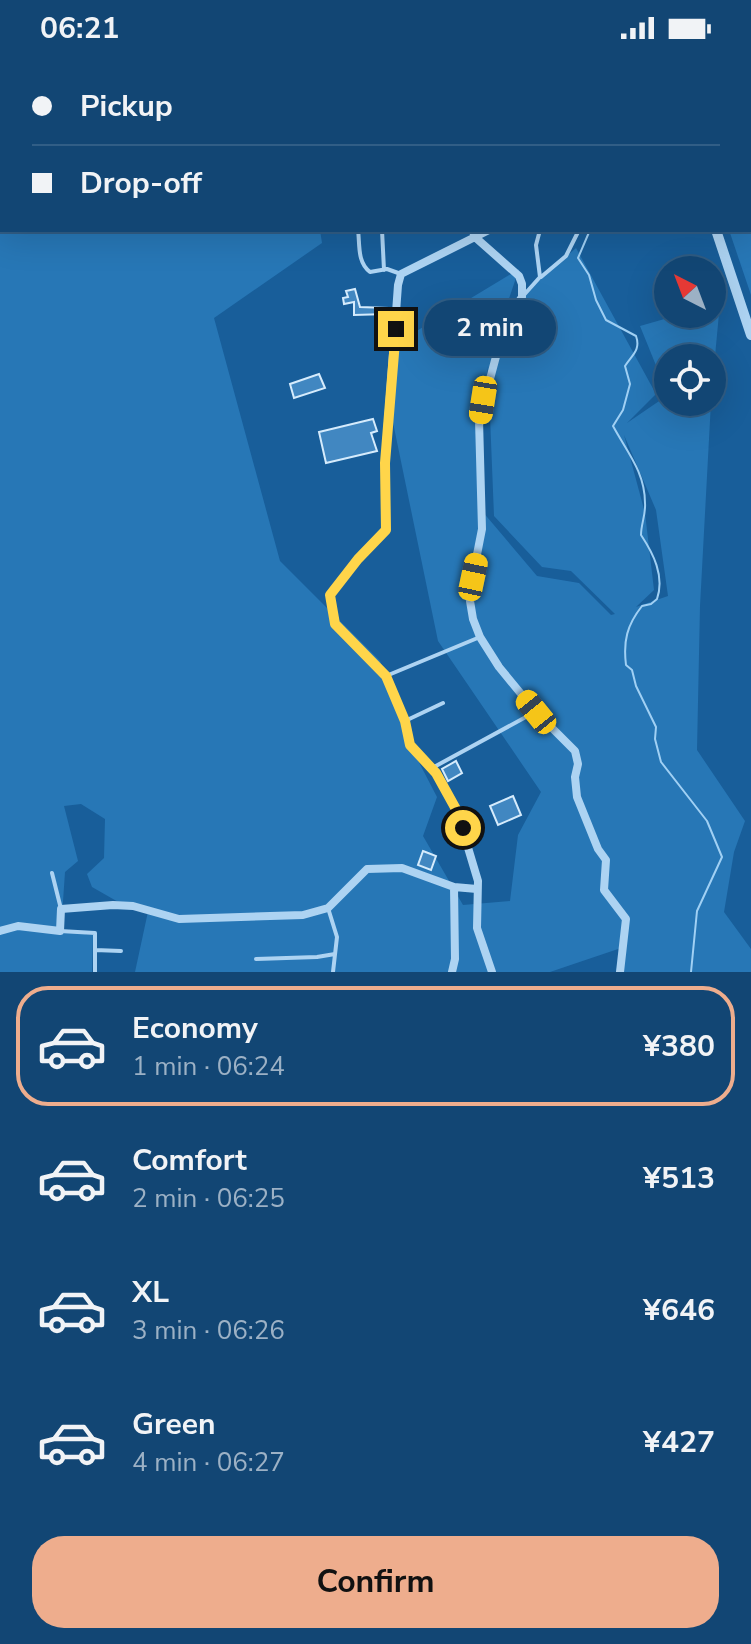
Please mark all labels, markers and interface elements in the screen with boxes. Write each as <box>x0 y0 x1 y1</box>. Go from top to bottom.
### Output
text: 06:21 <box>40 8 119 49</box>
text: Pickup <box>80 86 173 127</box>
text: Drop-off <box>80 163 202 204</box>
north arrow <box>654 256 726 328</box>
map controls <box>654 256 726 416</box>
callout: 2 min <box>424 301 556 357</box>
text: 2 min <box>456 310 524 345</box>
route end <box>378 311 414 347</box>
button: locate <box>654 344 726 416</box>
car <box>467 374 499 426</box>
car <box>456 551 490 603</box>
car <box>512 686 560 738</box>
route start <box>445 810 481 846</box>
text: Economy <box>132 1008 258 1049</box>
icon: car <box>36 1010 108 1082</box>
text: ¥380 <box>643 1026 715 1067</box>
text: 1 min · 06:24 <box>132 1049 285 1084</box>
text: Comfort <box>132 1140 247 1181</box>
icon: car <box>36 1142 108 1214</box>
text: ¥513 <box>643 1158 715 1199</box>
text: 2 min · 06:25 <box>132 1181 285 1216</box>
text: XL <box>132 1272 169 1313</box>
icon: car <box>36 1274 108 1346</box>
text: ¥646 <box>643 1290 715 1331</box>
text: 3 min · 06:26 <box>132 1313 285 1348</box>
text: Green <box>132 1404 216 1445</box>
icon: car <box>36 1406 108 1478</box>
text: ¥427 <box>643 1422 715 1463</box>
text: 4 min · 06:27 <box>132 1445 285 1480</box>
button: Confirm <box>32 1536 719 1628</box>

